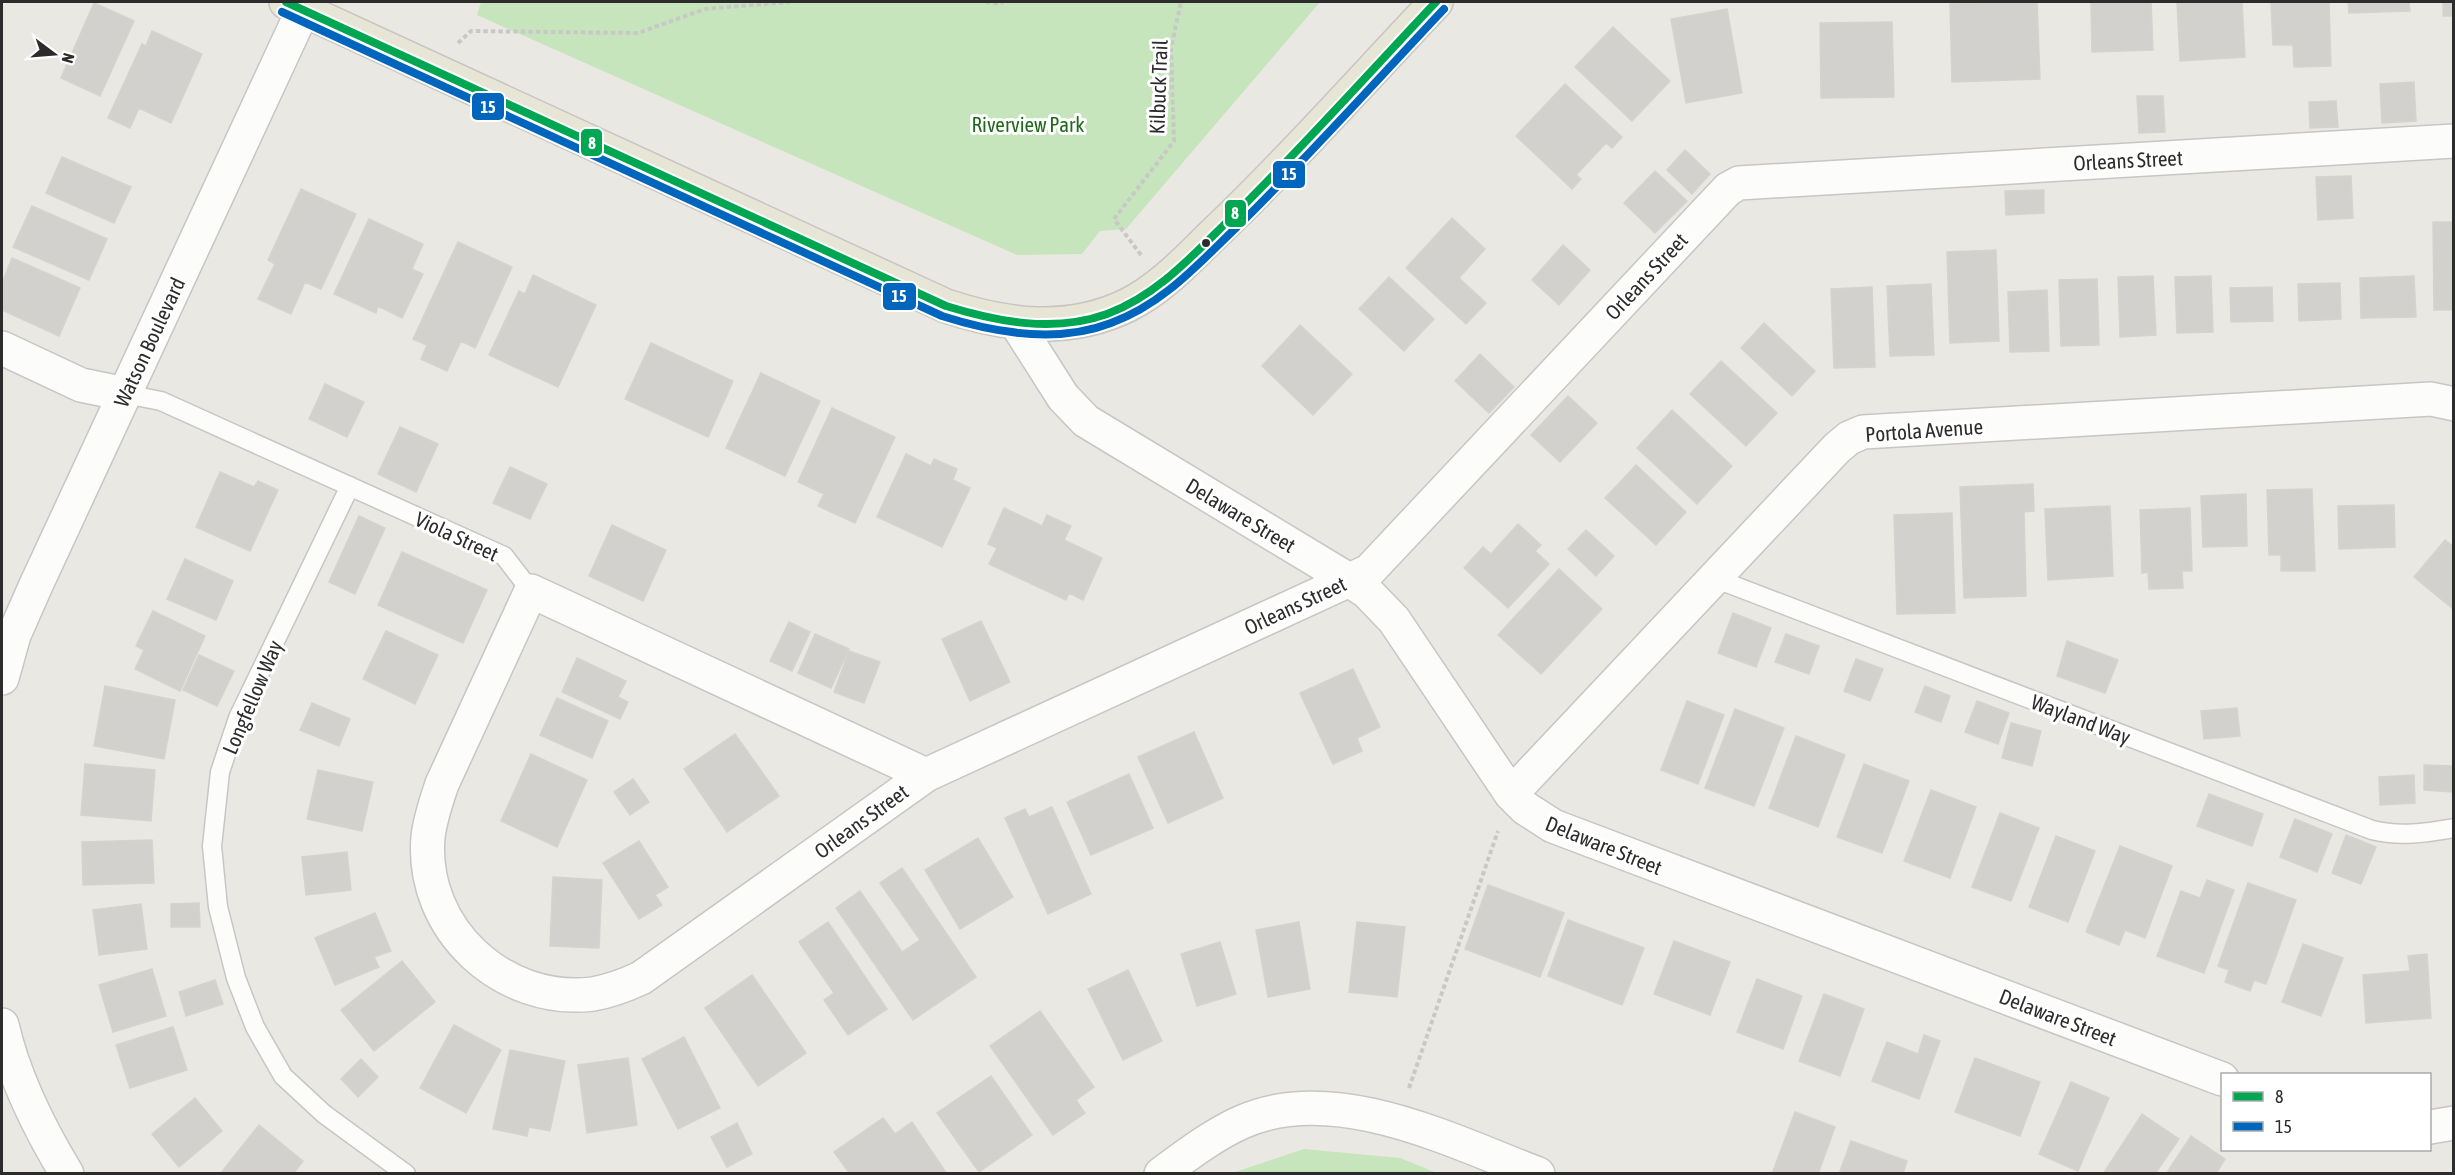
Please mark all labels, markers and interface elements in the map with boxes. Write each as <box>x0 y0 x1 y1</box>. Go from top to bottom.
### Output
north arrow <box>24 24 84 84</box>
street label: Kilbuck Trail <box>1144 39 1172 135</box>
text: N <box>58 51 78 65</box>
line badge: 15 <box>471 92 505 121</box>
text: 15 <box>480 98 496 116</box>
park label: Riverview Park <box>972 112 1084 136</box>
line badge: 8 <box>580 128 603 157</box>
text: 8 <box>588 134 596 152</box>
street label: Orleans Street <box>2073 145 2183 175</box>
line badge: 15 <box>1272 160 1306 189</box>
text: 15 <box>1281 165 1297 183</box>
line badge: 8 <box>1224 199 1247 228</box>
text: 8 <box>1231 204 1239 222</box>
street label: Orleans Street <box>1600 228 1692 324</box>
unlabelled marker <box>1200 237 1212 249</box>
street label: Watson Boulevard <box>109 274 189 410</box>
line badge: 15 <box>882 282 917 311</box>
text: 15 <box>891 287 907 305</box>
street label: Portola Avenue <box>1864 414 1984 446</box>
street label: Delaware Street <box>1182 473 1300 557</box>
street label: Viola Street <box>411 506 503 566</box>
street label: Orleans Street <box>1240 571 1350 639</box>
street label: Longfellow Way <box>217 636 287 758</box>
street label: Wayland Way <box>2028 689 2134 749</box>
street label: Orleans Street <box>810 779 912 863</box>
street label: Delaware Street <box>1542 811 1666 879</box>
street label: Delaware Street <box>1996 984 2120 1050</box>
legend <box>2221 1073 2431 1151</box>
text: 8 <box>2275 1086 2283 1107</box>
text: 15 <box>2275 1116 2292 1137</box>

